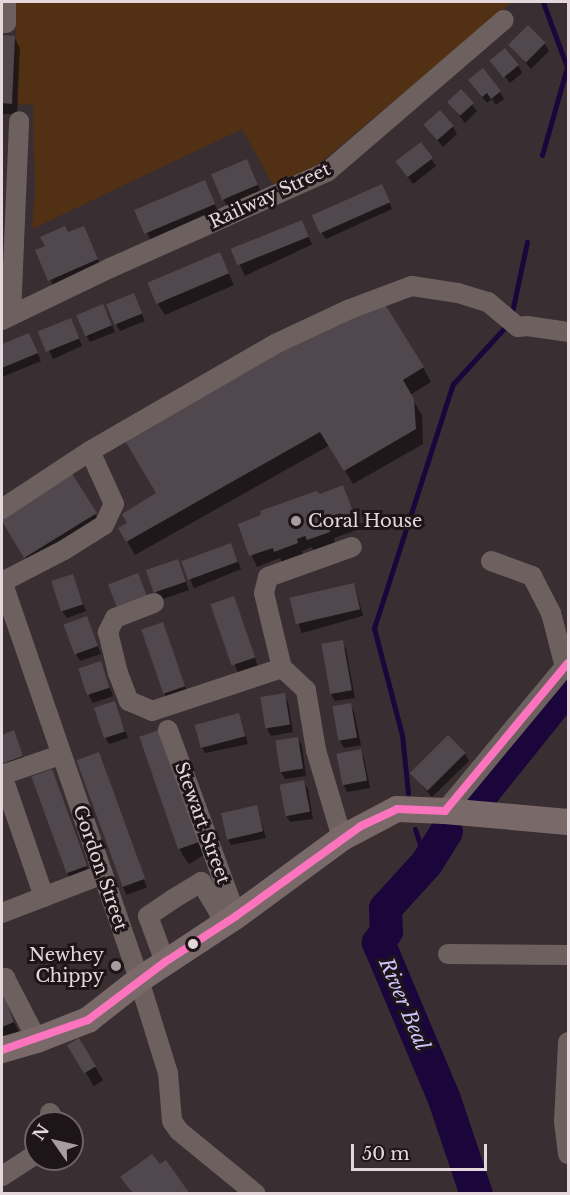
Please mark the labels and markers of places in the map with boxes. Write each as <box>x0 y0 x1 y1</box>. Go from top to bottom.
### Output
place label: Coral House <box>308 510 422 532</box>
marker: Coral House <box>289 514 303 528</box>
unlabelled marker <box>187 938 199 950</box>
place label: Newhey Chippy <box>29 945 104 988</box>
marker: Newhey Chippy <box>109 959 123 973</box>

